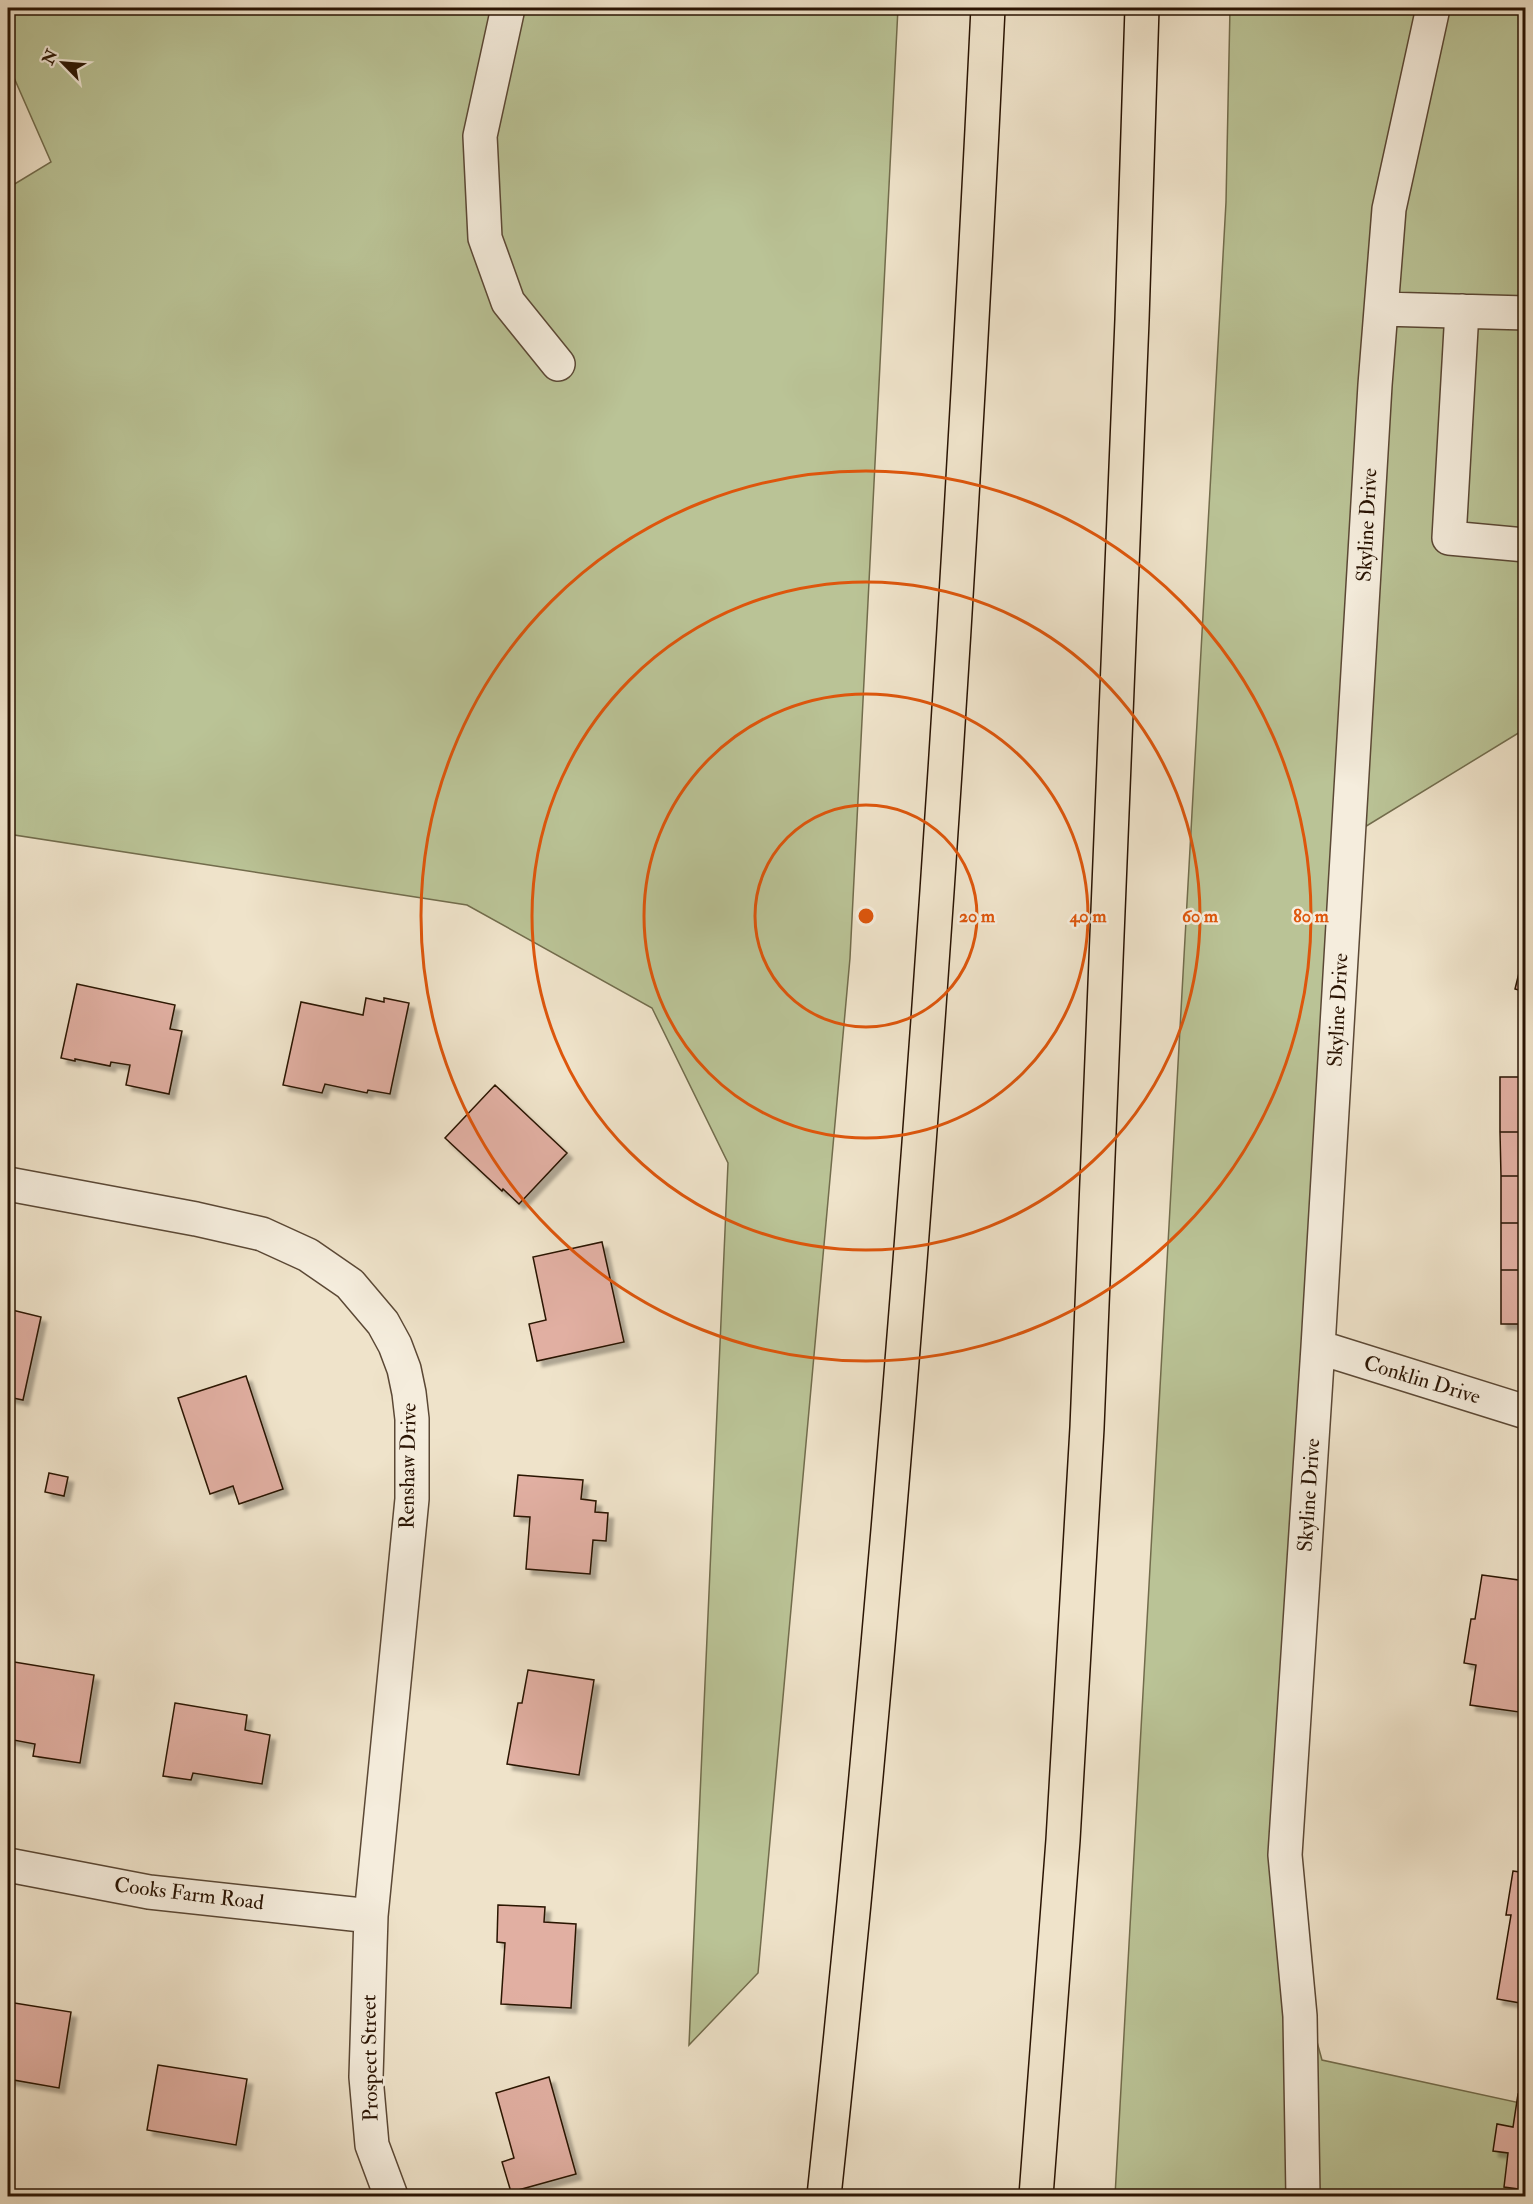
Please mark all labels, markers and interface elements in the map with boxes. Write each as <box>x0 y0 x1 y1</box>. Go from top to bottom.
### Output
north arrow <box>33 33 93 93</box>
text: N <box>38 46 63 69</box>
street label: Skyline Drive <box>1351 467 1383 583</box>
text: 20 m <box>959 905 996 928</box>
text: 40 m <box>1069 905 1107 928</box>
text: 60 m <box>1182 905 1219 928</box>
text: 80 m <box>1293 905 1330 928</box>
centre of rings <box>856 906 876 926</box>
street label: Skyline Drive <box>1322 952 1354 1068</box>
street label: Conklin Drive <box>1360 1349 1484 1411</box>
street label: Renshaw Drive <box>393 1402 423 1529</box>
street label: Skyline Drive <box>1292 1437 1326 1553</box>
street label: Cooks Farm Road <box>113 1871 266 1917</box>
street label: Prospect Street <box>355 1994 385 2122</box>

